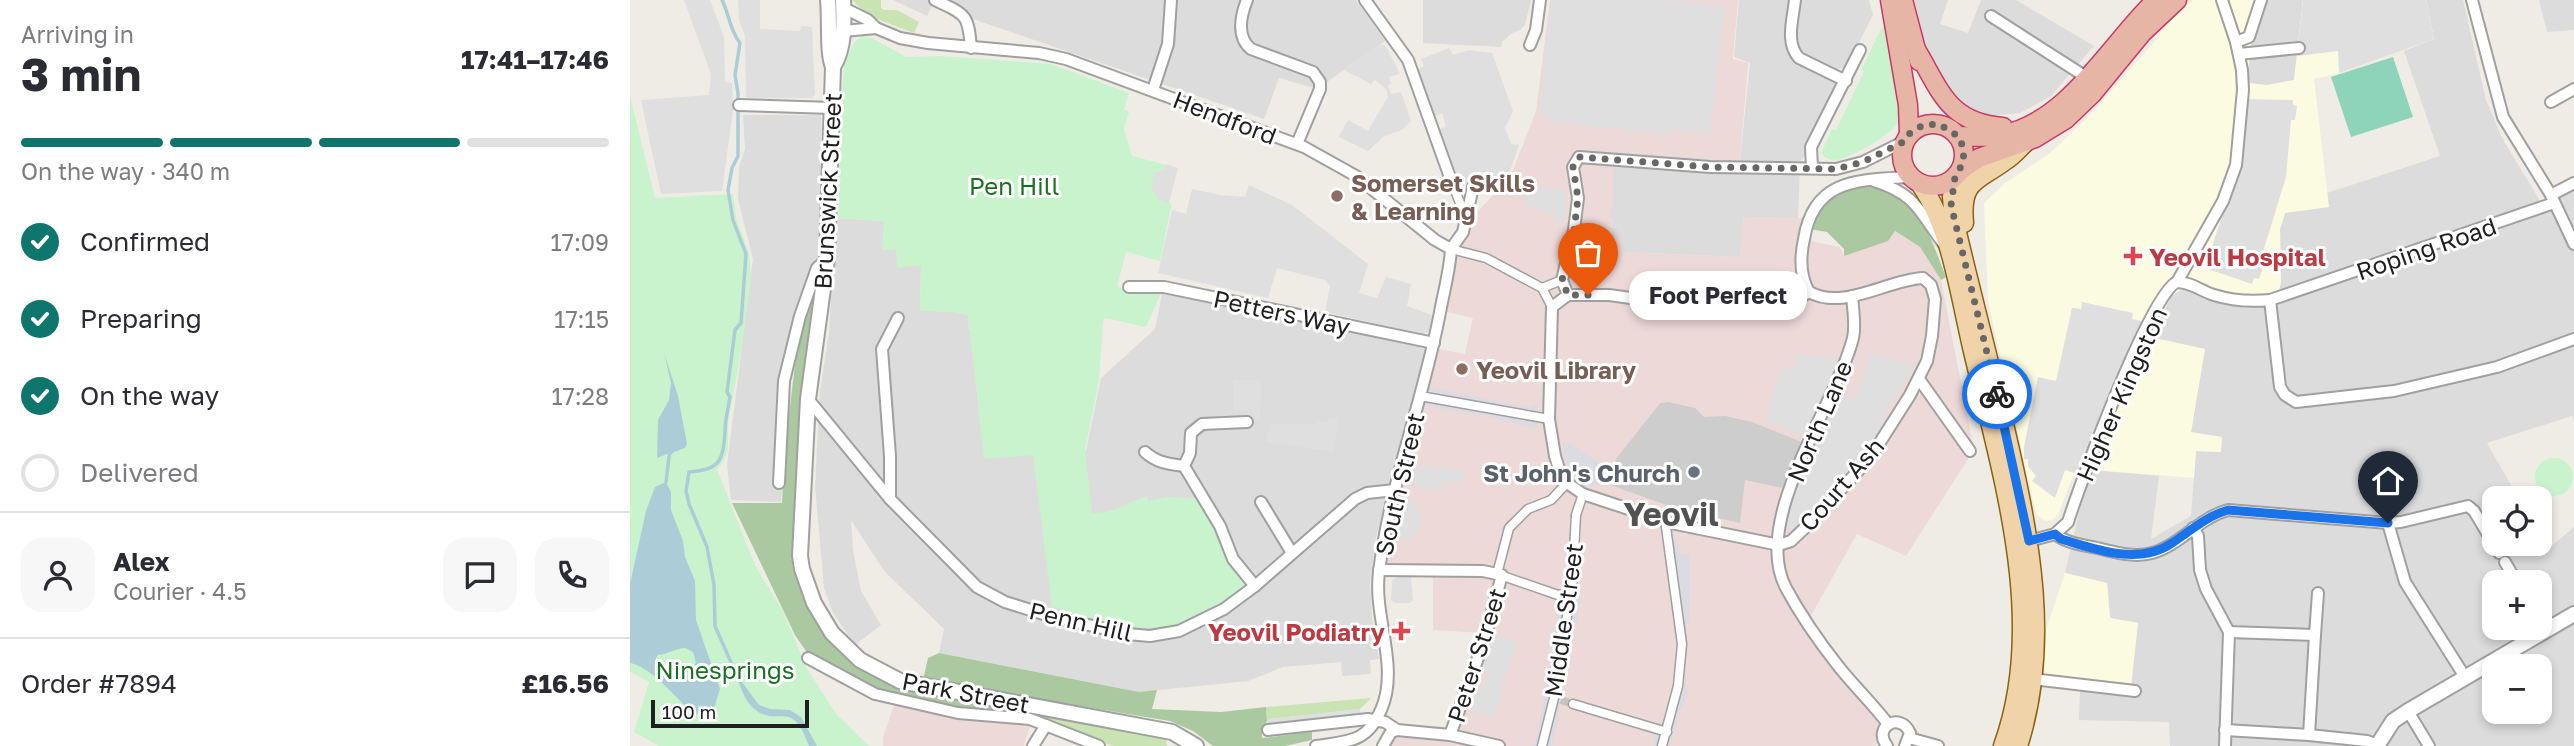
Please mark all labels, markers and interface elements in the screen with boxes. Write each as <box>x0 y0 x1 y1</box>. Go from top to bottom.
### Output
text: Arriving in <box>21 20 134 48</box>
text: 17:41–17:46 <box>461 44 609 75</box>
text: 3 min <box>21 46 141 101</box>
street label: Hendford <box>1169 84 1281 150</box>
street label: Brunswick Street <box>807 92 847 290</box>
text: On the way · 340 m <box>21 157 230 185</box>
place label: Somerset Skills & Learning <box>1351 168 1535 225</box>
park label: Pen Hill <box>969 171 1059 200</box>
marker: Somerset Skills & Learning <box>1329 188 1345 204</box>
street label: Roping Road <box>2352 211 2500 285</box>
icon: check <box>21 223 59 261</box>
pin <box>1558 223 1618 295</box>
text: Confirmed <box>80 226 210 257</box>
text: 17:09 <box>551 228 609 256</box>
icon: bag <box>1569 234 1607 272</box>
place label: Yeovil Hospital <box>2149 242 2326 271</box>
marker: Yeovil Hospital <box>2123 246 2143 266</box>
callout: Foot Perfect <box>1630 270 1808 320</box>
text: Foot Perfect <box>1649 281 1787 309</box>
street label: Petters Way <box>1211 283 1353 341</box>
icon: check <box>21 300 59 338</box>
street label: Higher Kingston <box>2070 302 2172 486</box>
text: Preparing <box>80 303 202 334</box>
text: 17:15 <box>554 305 609 333</box>
place label: Yeovil Library <box>1476 355 1637 384</box>
street label: North Lane <box>1780 356 1858 486</box>
courier <box>1962 359 2032 429</box>
marker: Yeovil Library <box>1454 361 1470 377</box>
icon: bike <box>1978 375 2016 413</box>
icon: check <box>21 377 59 415</box>
text: On the way <box>80 380 219 411</box>
text: 17:28 <box>551 382 609 410</box>
street label: South Street <box>1368 410 1430 558</box>
street label: Court Ash <box>1793 431 1889 537</box>
pin <box>2358 451 2418 523</box>
text: Delivered <box>80 457 199 488</box>
place label: St John's Church <box>1483 458 1680 487</box>
icon: home <box>2369 462 2407 500</box>
marker: St John's Church <box>1686 464 1702 480</box>
map controls <box>2482 486 2552 724</box>
button: locate <box>2482 486 2552 556</box>
district label: Yeovil <box>1623 495 1719 533</box>
button: person <box>21 538 95 612</box>
button: chat <box>443 538 517 612</box>
button: phone <box>535 538 609 612</box>
street label: Middle Street <box>1538 541 1588 699</box>
text: Alex <box>113 546 170 577</box>
button: + <box>2482 570 2552 640</box>
text: Courier · 4.5 <box>113 577 246 605</box>
street label: Peter Street <box>1441 584 1511 726</box>
street label: Penn Hill <box>1027 595 1135 647</box>
place label: Yeovil Podiatry <box>1208 617 1386 646</box>
marker: Yeovil Podiatry <box>1391 621 1411 641</box>
button: − <box>2482 654 2552 724</box>
park label: Ninesprings <box>656 655 794 684</box>
street label: Park Street <box>900 665 1032 719</box>
text: Order #7894 <box>21 668 177 699</box>
text: £16.56 <box>521 668 609 699</box>
scale bar <box>651 697 808 729</box>
text: 100 m <box>662 700 716 723</box>

